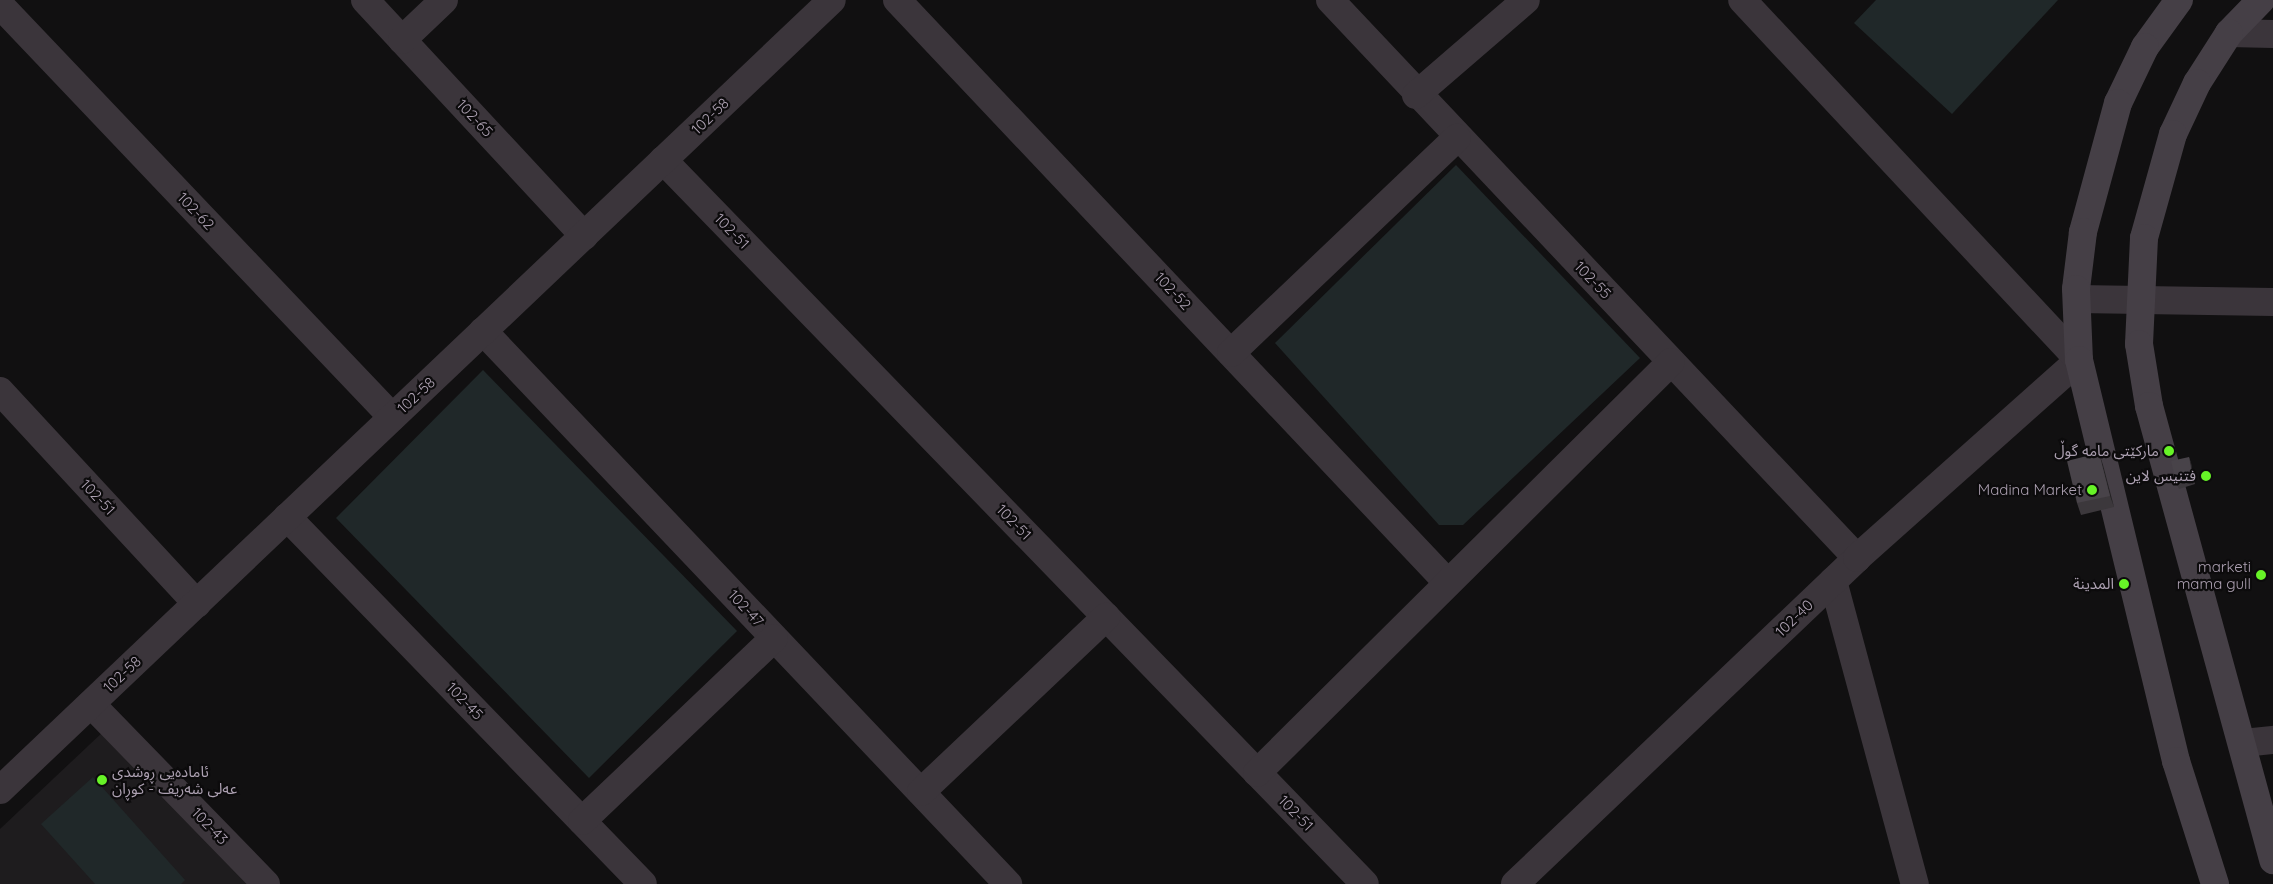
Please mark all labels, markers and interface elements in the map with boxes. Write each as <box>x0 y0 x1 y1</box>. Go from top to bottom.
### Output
street label: 102-58 <box>688 94 732 138</box>
street label: 102-65 <box>453 95 497 141</box>
street label: 102-62 <box>174 189 218 233</box>
street label: 102-51 <box>711 210 753 252</box>
street label: 102-55 <box>1571 258 1615 302</box>
street label: 102-52 <box>1151 268 1195 314</box>
street label: 102-58 <box>393 373 439 417</box>
place label: مارکێتی مامە گوڵ <box>2054 442 2159 460</box>
marker: مارکێتی مامە گوڵ <box>2163 445 2175 457</box>
place label: فتنيس لاين <box>2126 467 2196 485</box>
marker: فتنيس لاين <box>2200 470 2212 482</box>
street label: 102-51 <box>77 475 119 519</box>
place label: Madina Market <box>1978 481 2082 499</box>
marker: Madina Market <box>2086 484 2098 496</box>
street label: 102-51 <box>993 501 1035 543</box>
place label: marketi mama gull <box>2177 557 2251 592</box>
marker: marketi mama gull <box>2255 569 2267 581</box>
place label: المدينة <box>2073 575 2114 593</box>
marker: المدينة <box>2118 578 2130 590</box>
street label: 102-47 <box>724 586 768 630</box>
street label: 102-40 <box>1771 596 1817 640</box>
street label: 102-58 <box>99 652 145 696</box>
street label: 102-45 <box>443 679 487 723</box>
place label: ئامادەیی ڕوشدی عەلی شەریف - کوڕان <box>112 762 237 797</box>
marker: ئامادەیی ڕوشدی عەلی شەریف - کوڕان <box>96 774 108 786</box>
street label: 102-51 <box>1275 792 1317 834</box>
street label: 102-43 <box>188 804 232 848</box>

